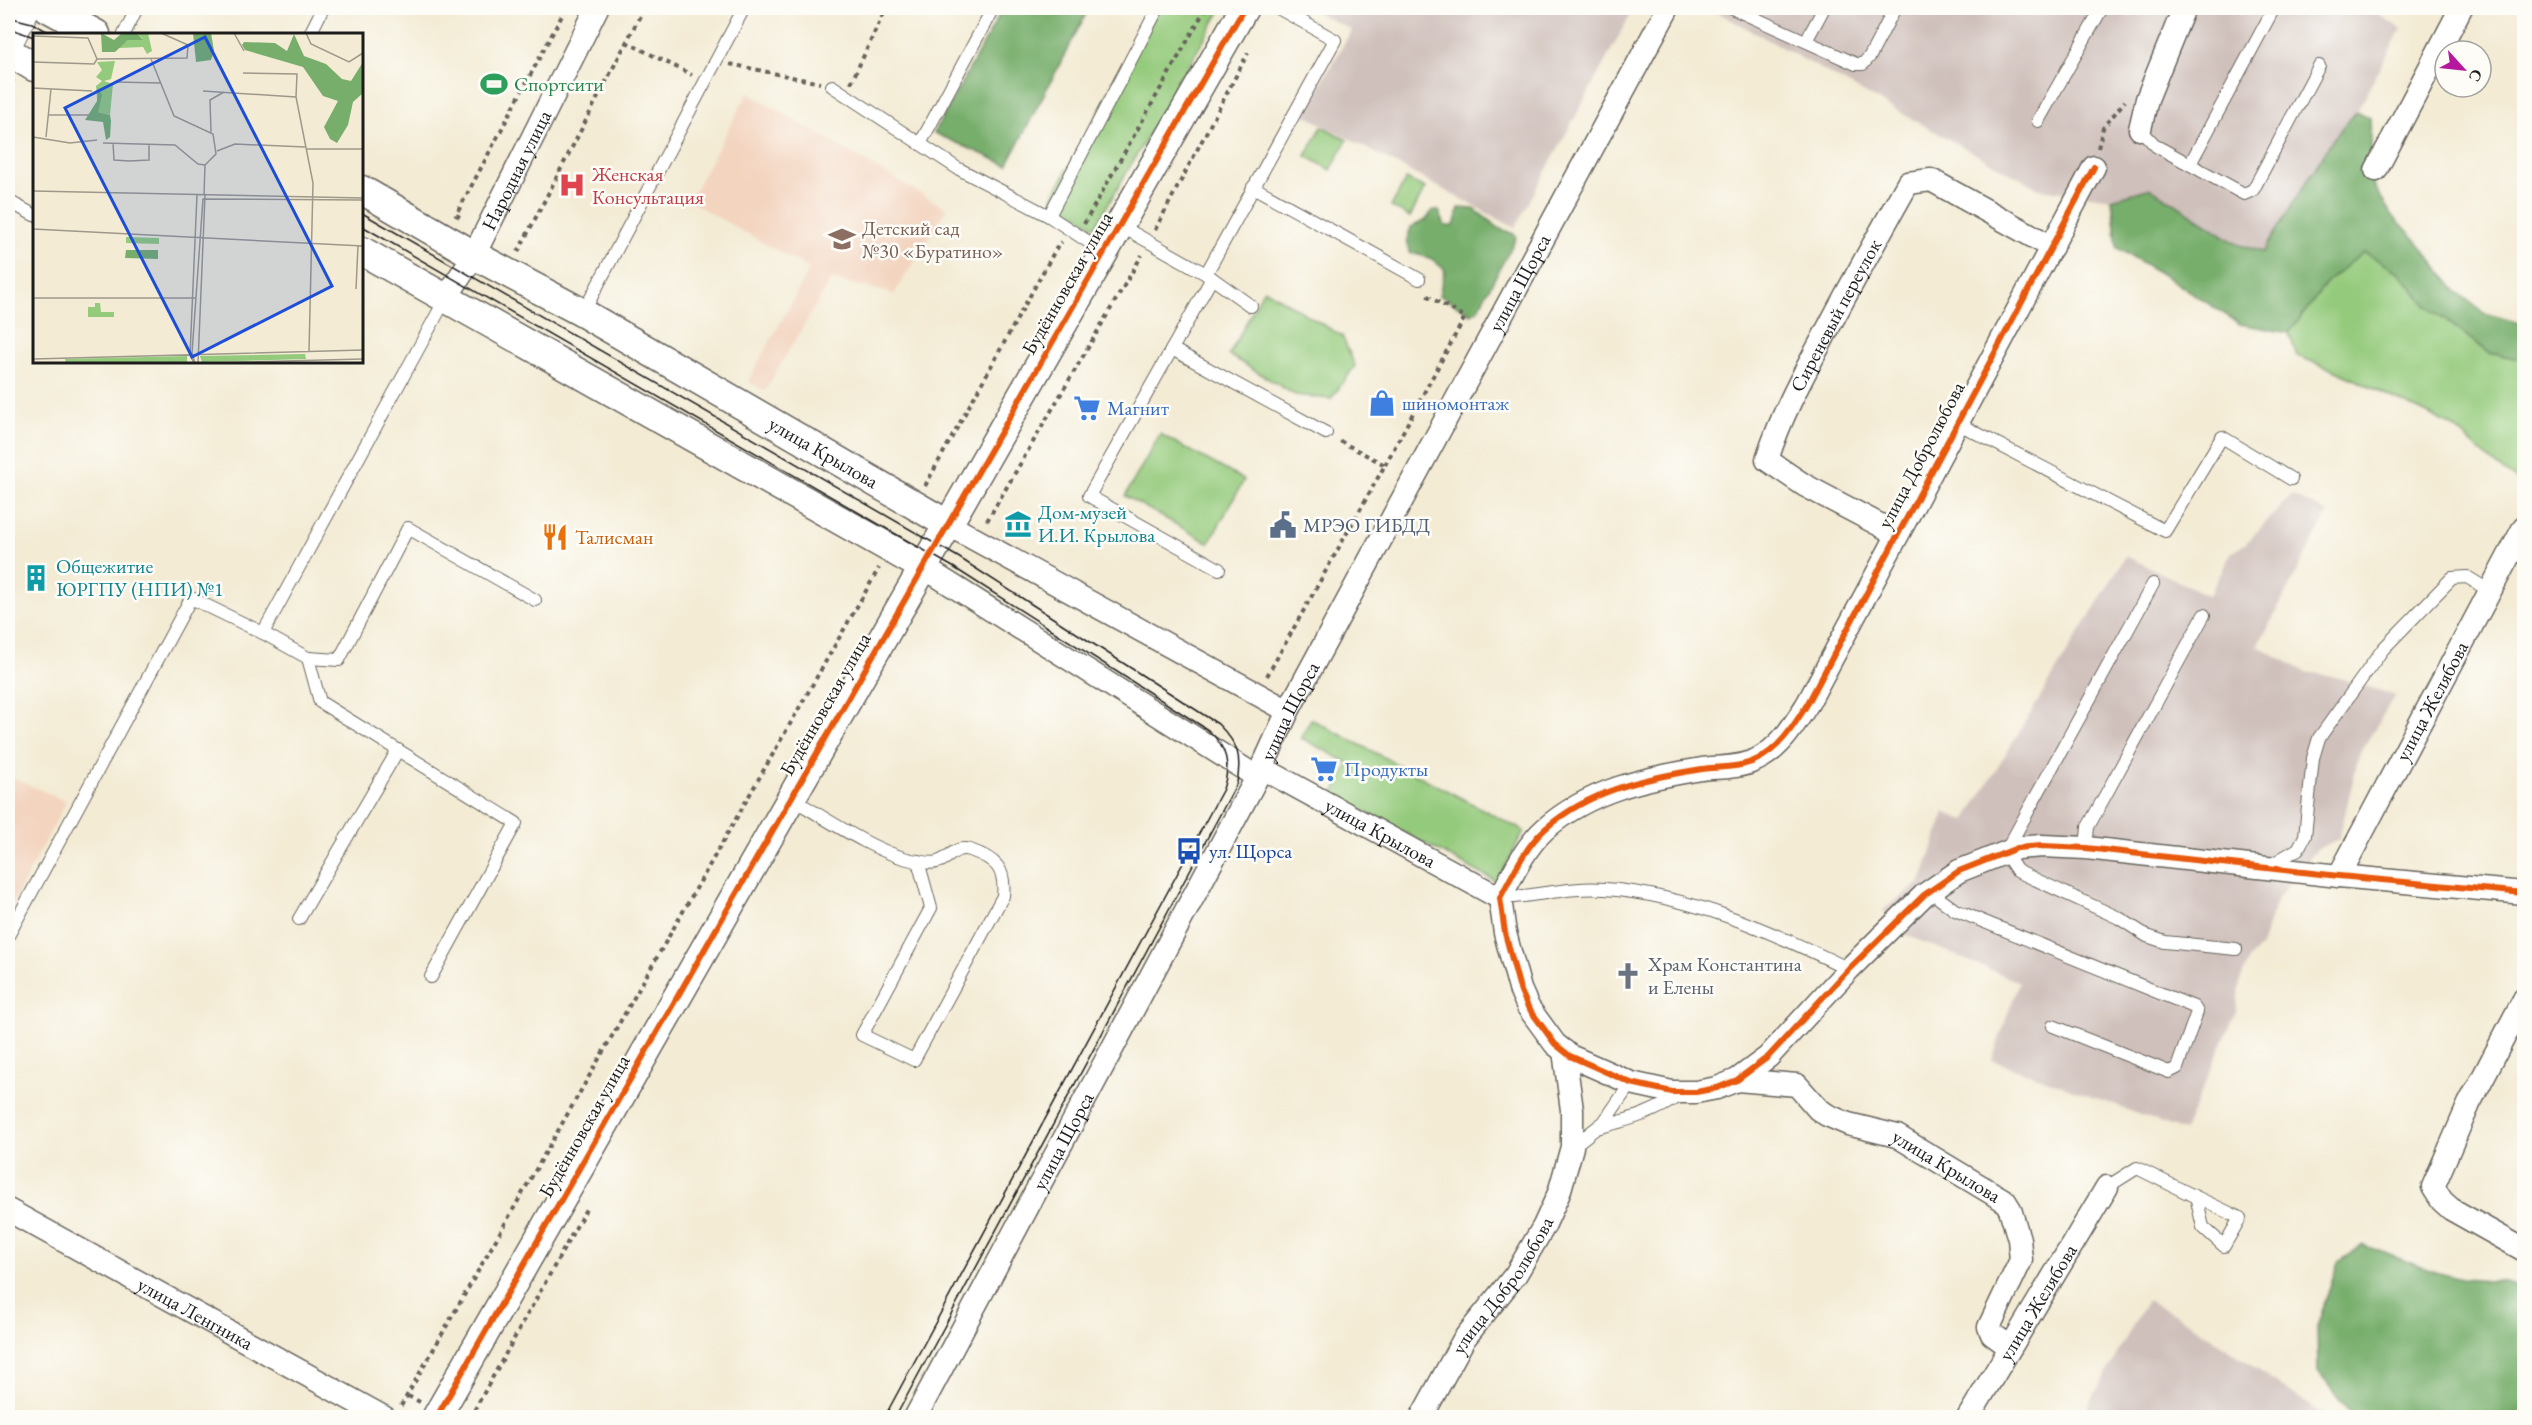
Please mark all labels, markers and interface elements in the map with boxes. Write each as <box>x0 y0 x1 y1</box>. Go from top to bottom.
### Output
inset map <box>33 33 363 363</box>
north arrow <box>2433 39 2493 99</box>
text: С <box>2464 66 2488 85</box>
sports icon: Спортсити <box>479 69 509 99</box>
place label: Спортсити <box>514 71 604 97</box>
street label: Народная улица <box>475 106 557 235</box>
place label: Женская Консультация <box>591 161 704 210</box>
hospital icon: Женская Консультация <box>557 170 587 200</box>
street label: Будённовская улица <box>1016 207 1118 359</box>
place label: Детский сад №30 «Буратино» <box>862 215 1003 264</box>
school or university icon: Детский сад №30 «Буратино» <box>827 224 857 254</box>
street label: улица Щорса <box>1482 230 1556 336</box>
street label: Сиреневый переулок <box>1784 234 1887 396</box>
street label: улица Добролюбова <box>1871 377 1971 533</box>
shop icon: шиномонтаж <box>1367 388 1397 418</box>
place label: шиномонтаж <box>1402 390 1509 416</box>
supermarket icon: Магнит <box>1072 393 1102 423</box>
place label: Магнит <box>1107 395 1169 421</box>
street label: улица Крылова <box>764 410 883 494</box>
place label: Дом-музей И.И. Крылова <box>1038 499 1155 548</box>
museum icon: Дом-музей И.И. Крылова <box>1003 509 1033 539</box>
public building icon: МРЭО ГИБДД <box>1268 510 1298 540</box>
place label: МРЭО ГИБДД <box>1303 512 1430 538</box>
restaurant icon: Талисман <box>540 522 570 552</box>
place label: Талисман <box>575 524 654 550</box>
place label: Общежитие ЮРГПУ (НПИ) №1 <box>56 553 224 602</box>
building icon: Общежитие ЮРГПУ (НПИ) №1 <box>21 563 51 593</box>
street label: Будённовская улица <box>774 628 876 780</box>
street label: улица Желябова <box>2389 637 2474 766</box>
street label: улица Щорса <box>1254 657 1325 765</box>
supermarket icon: Продукты <box>1309 754 1339 784</box>
place label: Продукты <box>1344 756 1428 782</box>
street label: улица Крылова <box>1320 792 1441 874</box>
bus stop icon: ул. Щорса <box>1174 836 1204 866</box>
place label: ул. Щорса <box>1209 838 1292 864</box>
place label: Храм Константина и Елены <box>1647 951 1802 1000</box>
church icon: Храм Константина и Елены <box>1613 961 1643 991</box>
street label: Будённовская улица <box>533 1050 635 1202</box>
street label: улица Щорса <box>1026 1087 1100 1195</box>
street label: улица Крылова <box>1887 1123 2006 1209</box>
street label: улица Добролюбова <box>1445 1213 1559 1359</box>
street label: улица Желябова <box>1992 1239 2083 1366</box>
street label: улица Ленгника <box>133 1271 258 1356</box>

